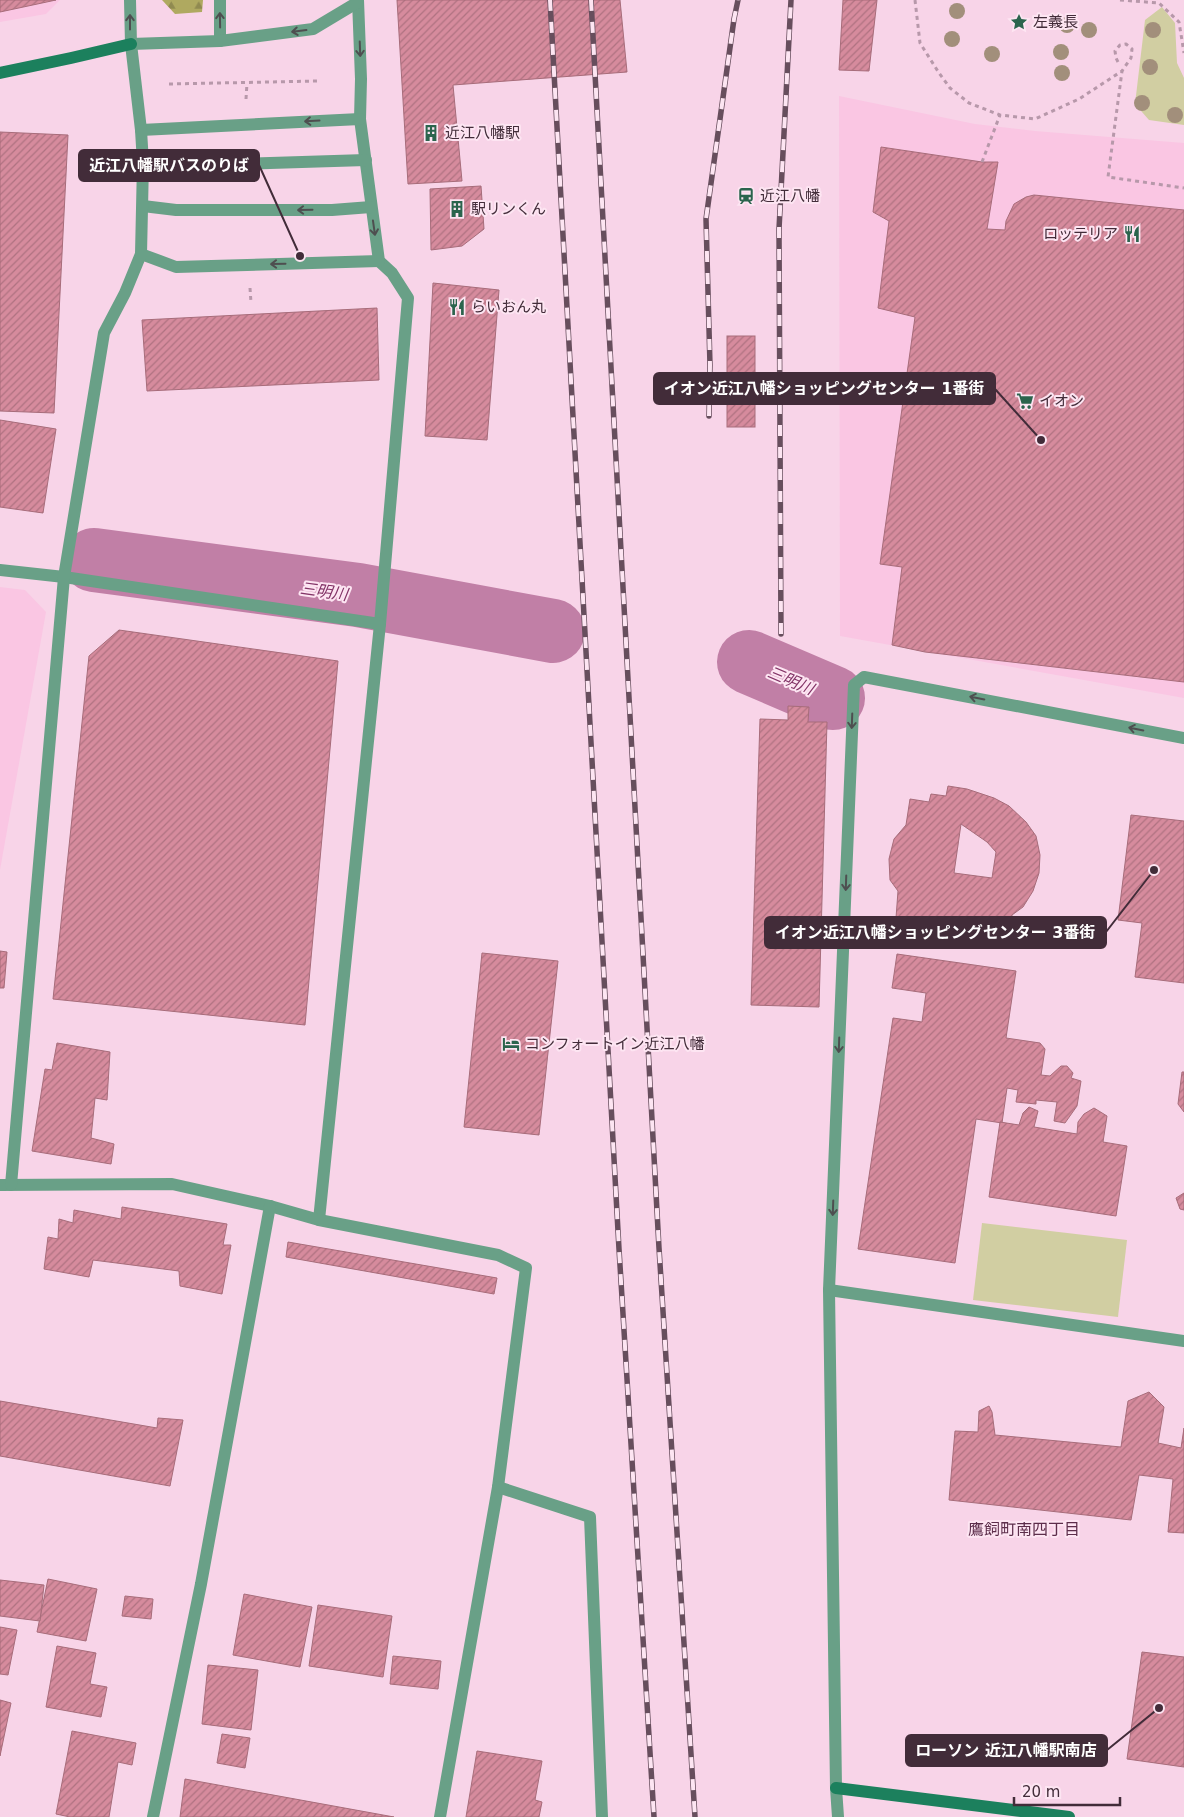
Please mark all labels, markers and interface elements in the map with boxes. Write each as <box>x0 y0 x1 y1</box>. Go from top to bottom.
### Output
place icon: 左義長 <box>1009 12 1029 32</box>
one-way arrow <box>215 13 225 29</box>
place label: 左義長 <box>1033 13 1078 31</box>
one-way arrow <box>125 14 135 30</box>
one-way arrow <box>292 26 308 36</box>
one-way arrow <box>355 40 365 56</box>
one-way arrow <box>304 117 320 126</box>
building icon: 近江八幡駅 <box>421 123 441 143</box>
place label: 近江八幡駅 <box>445 124 520 142</box>
callout: 近江八幡駅バスのりば <box>79 150 259 181</box>
text: 近江八幡駅バスのりば <box>89 156 249 175</box>
station icon: 近江八幡 <box>736 186 756 206</box>
place label: 近江八幡 <box>760 187 820 205</box>
building icon: 駅リンくん <box>447 199 467 219</box>
place label: 駅リンくん <box>471 200 546 218</box>
one-way arrow <box>297 205 314 215</box>
one-way arrow <box>370 219 380 235</box>
restaurant icon: ロッテリア <box>1122 224 1142 244</box>
place label: ロッテリア <box>1043 225 1118 243</box>
one-way arrow <box>270 260 286 269</box>
restaurant icon: らいおん丸 <box>447 297 467 317</box>
place label: らいおん丸 <box>471 298 546 316</box>
callout: イオン近江八幡ショッピングセンター 1番街 <box>654 373 995 404</box>
text: イオン近江八幡ショッピングセンター 1番街 <box>664 379 984 398</box>
supermarket icon: イオン <box>1015 391 1035 411</box>
place label: イオン <box>1039 392 1084 410</box>
water label: 三明川 <box>299 579 351 605</box>
water label: 三明川 <box>765 662 818 699</box>
one-way arrow <box>969 693 985 703</box>
one-way arrow <box>848 712 857 728</box>
one-way arrow <box>1129 723 1145 733</box>
one-way arrow <box>841 875 850 891</box>
callout: イオン近江八幡ショッピングセンター 3番街 <box>765 917 1106 948</box>
text: イオン近江八幡ショッピングセンター 3番街 <box>775 923 1095 942</box>
hotel icon: コンフォートイン近江八幡 <box>501 1034 521 1054</box>
place label: コンフォートイン近江八幡 <box>525 1035 705 1053</box>
one-way arrow <box>835 1037 844 1053</box>
one-way arrow <box>828 1199 837 1215</box>
district label: 鷹飼町南四丁目 <box>968 1520 1080 1539</box>
callout: ローソン 近江八幡駅南店 <box>906 1735 1107 1766</box>
text: ローソン 近江八幡駅南店 <box>915 1741 1097 1760</box>
scale bar <box>1014 1774 1120 1806</box>
text: 20 m <box>1022 1783 1060 1801</box>

